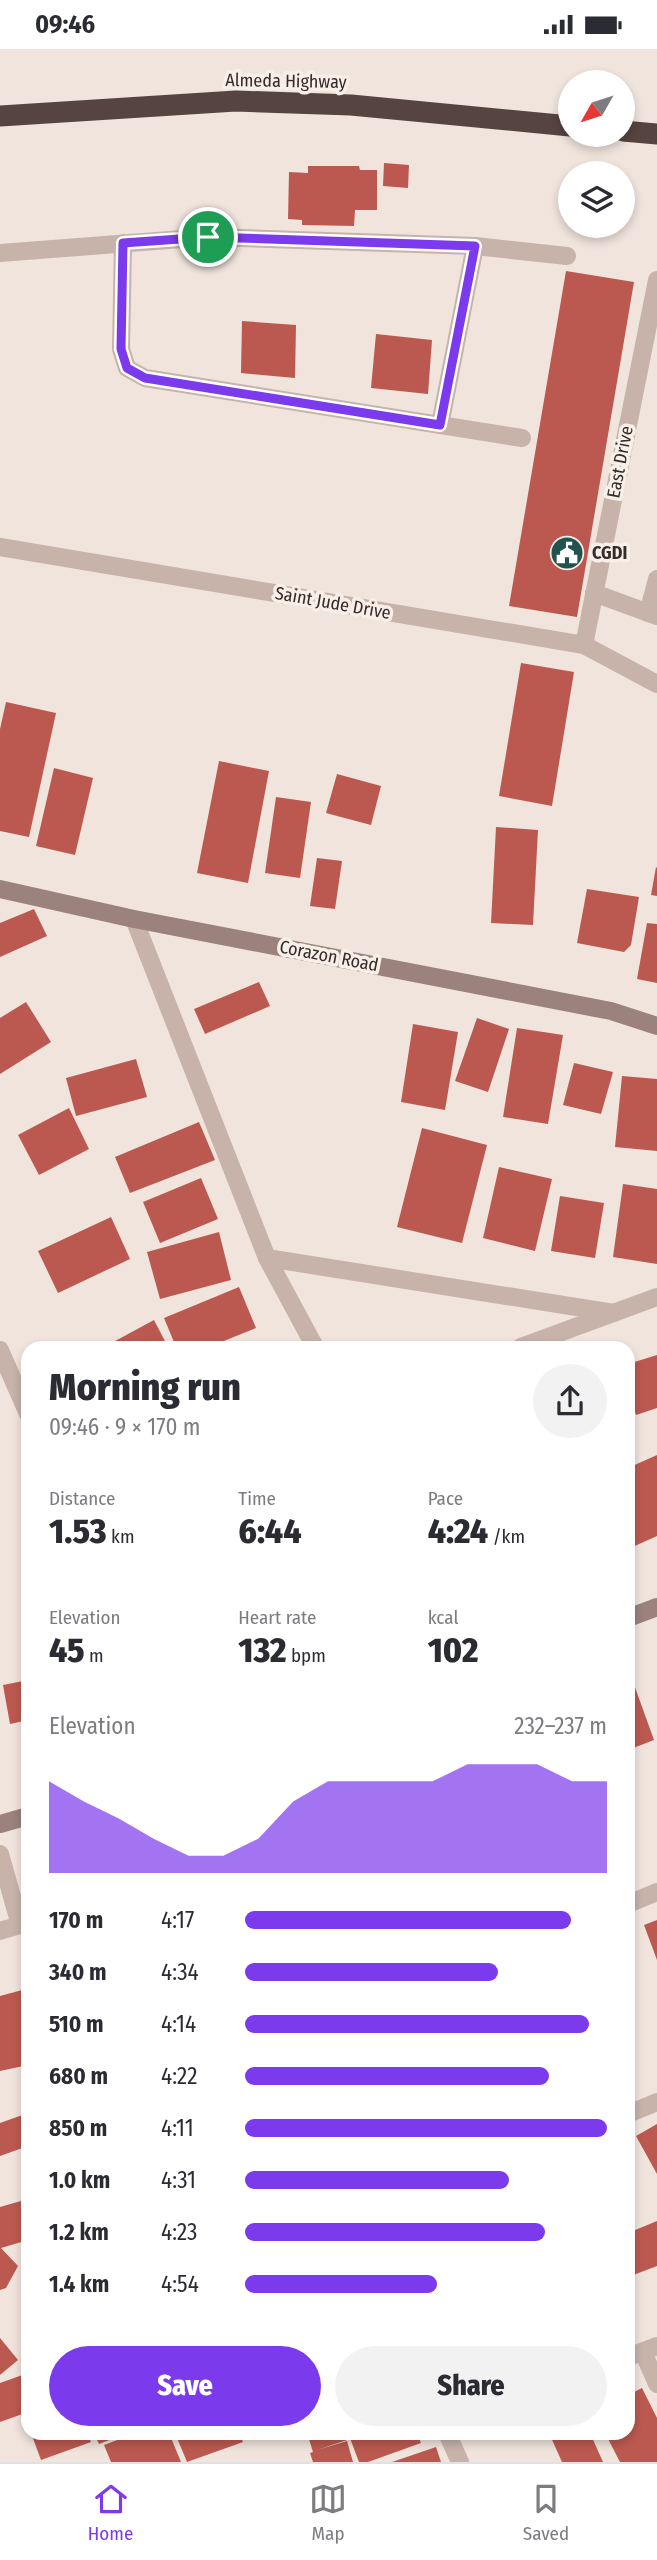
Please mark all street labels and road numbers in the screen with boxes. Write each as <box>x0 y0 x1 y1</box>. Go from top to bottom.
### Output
street label: Almeda Highway <box>225 69 347 93</box>
street label: East Drive <box>602 424 638 500</box>
street label: Saint Jude Drive <box>273 582 393 624</box>
street label: Corazon Road <box>278 936 380 976</box>

